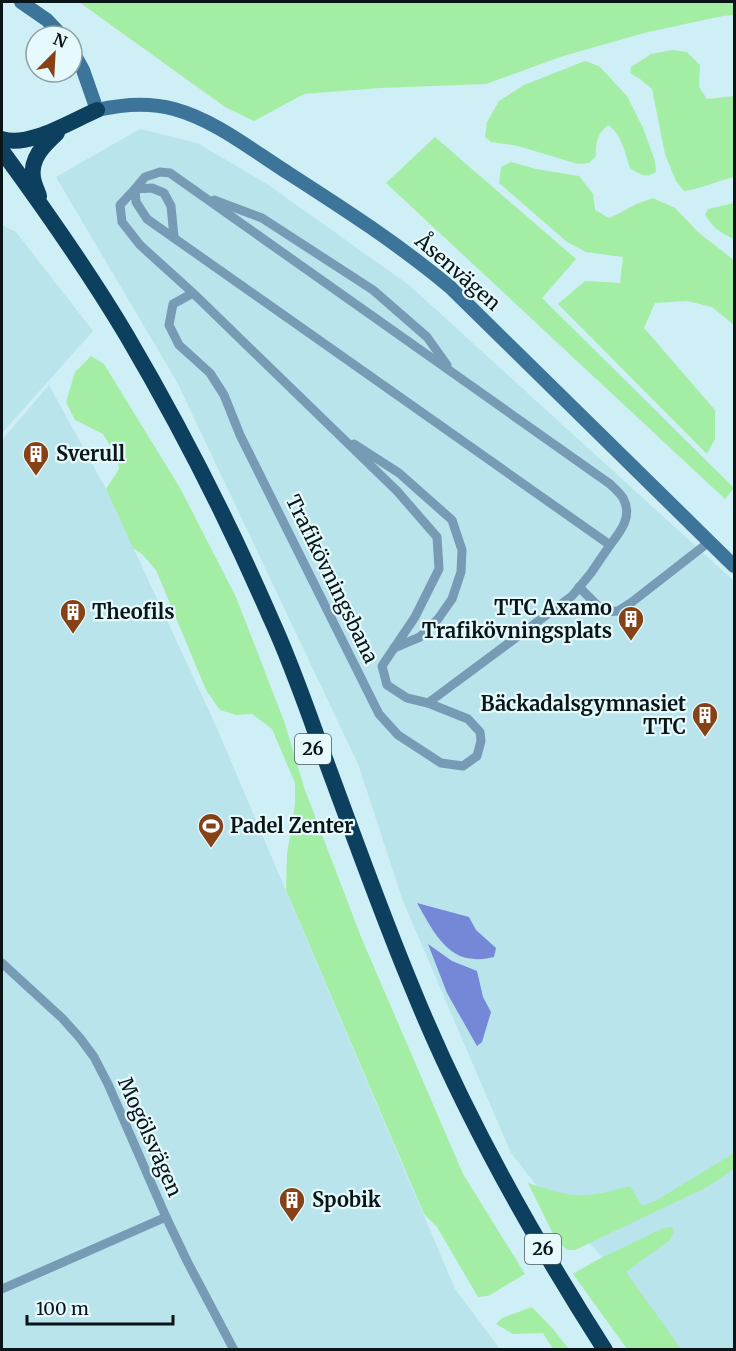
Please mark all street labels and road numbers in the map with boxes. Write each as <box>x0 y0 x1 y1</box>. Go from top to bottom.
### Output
street label: Åsenvägen <box>410 226 507 315</box>
street label: Trafikövningsbana <box>281 490 384 667</box>
road number: 26 <box>295 734 331 764</box>
street label: Mogölsvägen <box>113 1073 188 1200</box>
road number: 26 <box>525 1234 561 1264</box>

